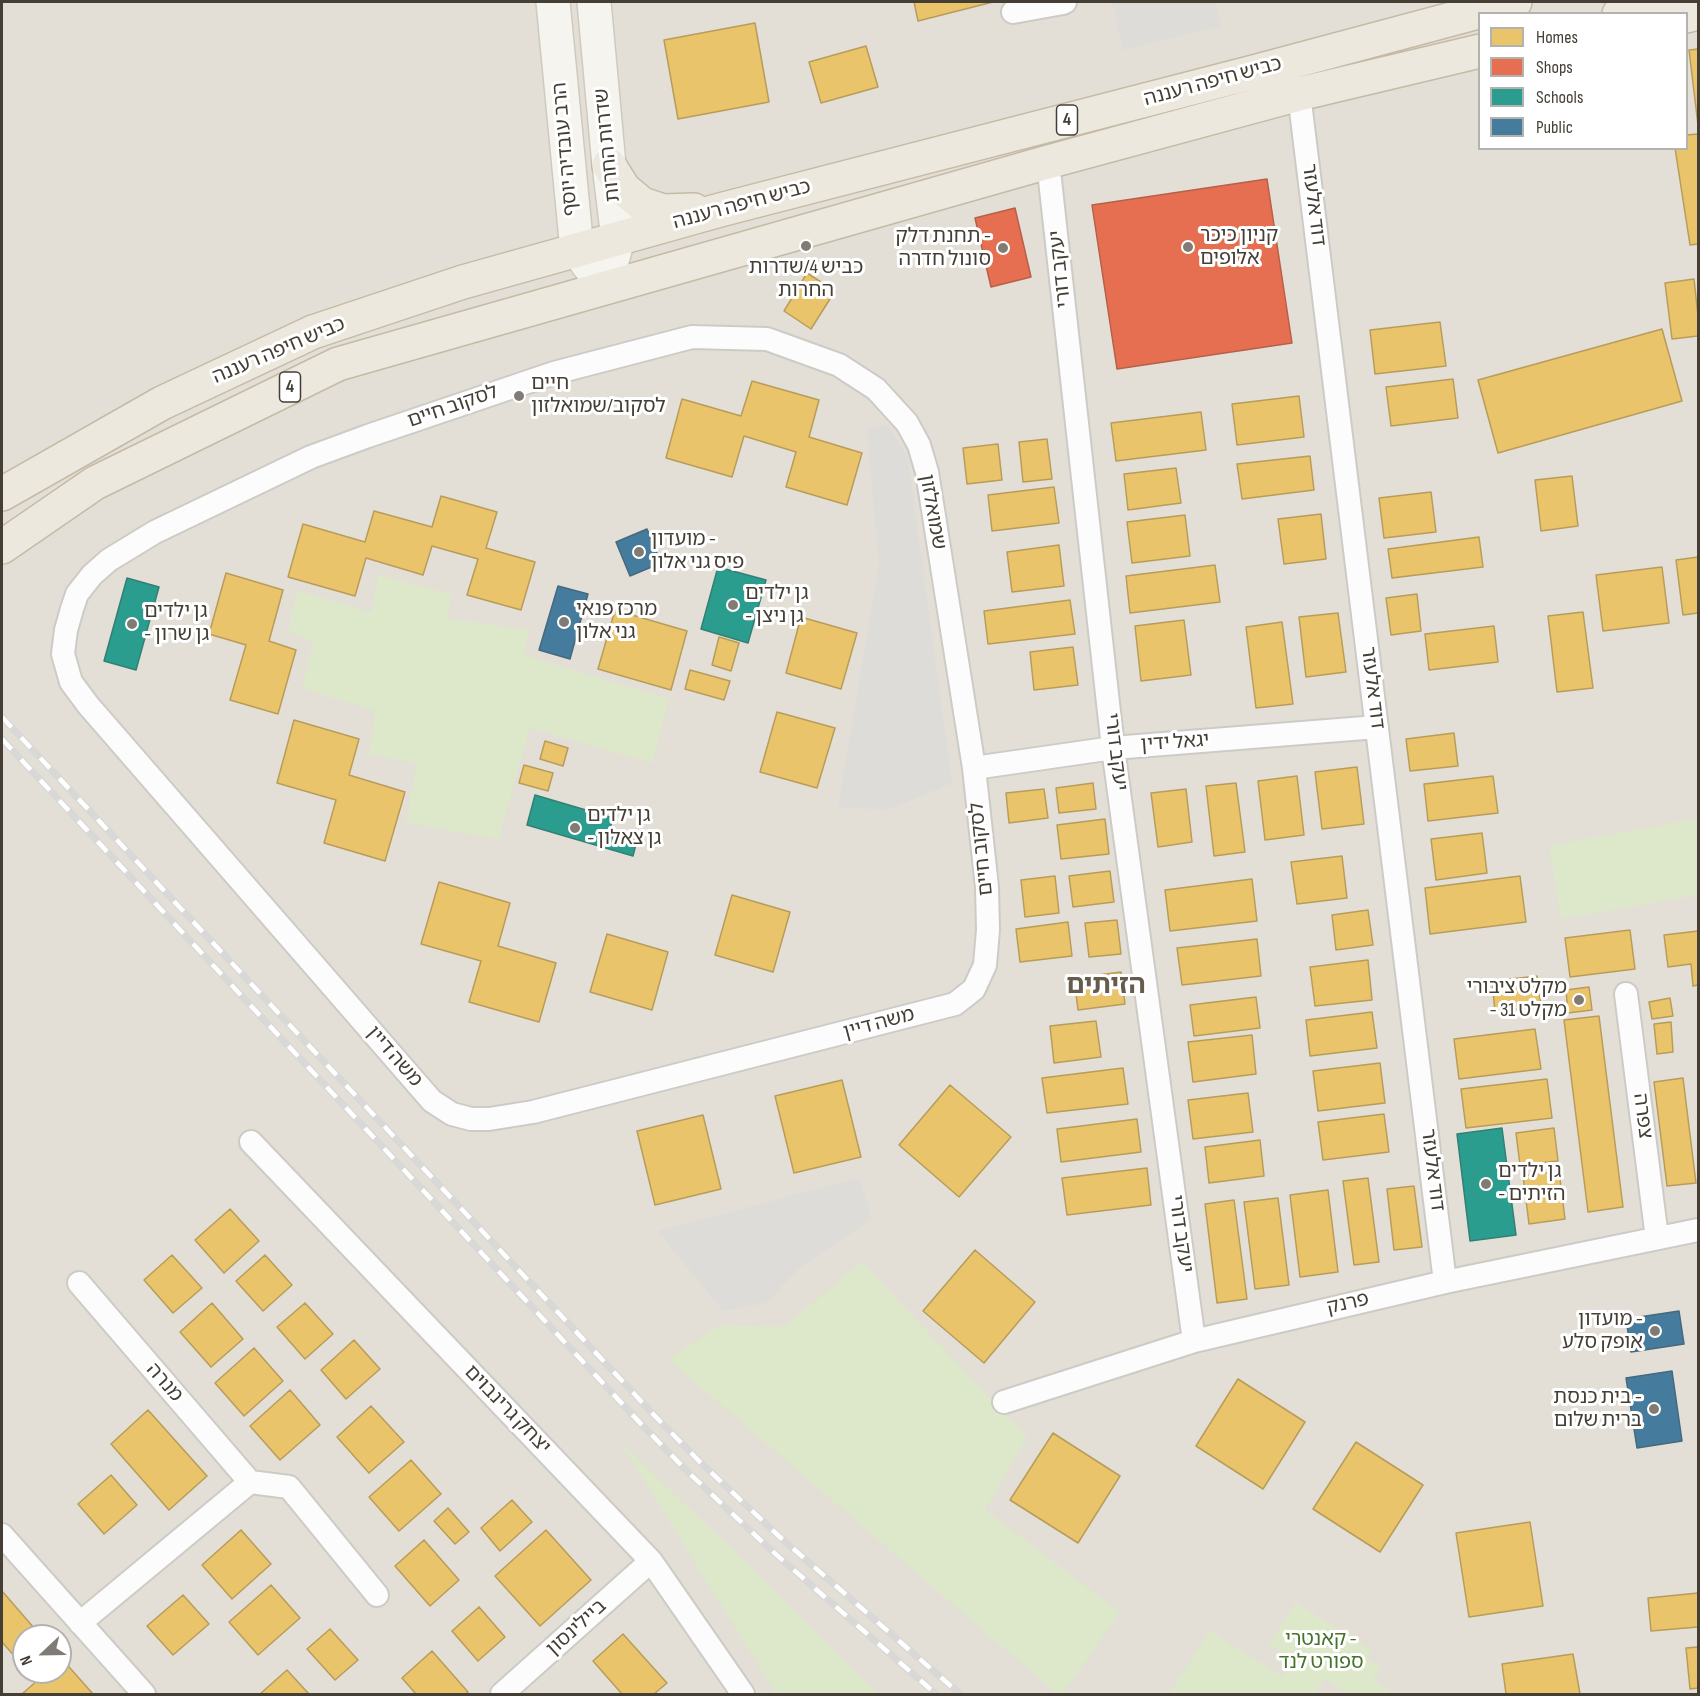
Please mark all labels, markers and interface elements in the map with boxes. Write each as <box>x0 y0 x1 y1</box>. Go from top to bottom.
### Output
legend <box>1478 12 1688 150</box>
text: Homes <box>1536 27 1578 48</box>
street label: כביש חיפה רעננה <box>1141 52 1285 112</box>
text: Shops <box>1536 57 1573 78</box>
street label: הרב עובדיה יוסף <box>548 81 584 217</box>
street label: שדרות החרות <box>590 87 626 203</box>
text: Schools <box>1536 87 1583 108</box>
road number: 4 <box>1056 105 1078 135</box>
text: Public <box>1536 117 1573 138</box>
street label: דוד אלעזר <box>1296 162 1330 248</box>
street label: כביש חיפה רעננה <box>670 175 814 235</box>
place label: קניון כיכר אלופים <box>1200 224 1278 271</box>
place label: תחנת דלק - סונול חדרה <box>895 225 991 272</box>
street label: יעקב דורי <box>1045 229 1077 309</box>
marker: כביש 4/שדרות החרות <box>799 239 813 253</box>
marker: קניון כיכר אלופים <box>1181 240 1195 254</box>
marker: תחנת דלק - סונול חדרה <box>996 241 1010 255</box>
place label: כביש 4/שדרות החרות <box>749 256 863 303</box>
street label: כביש חיפה רעננה <box>209 312 349 390</box>
road number: 4 <box>280 372 300 402</box>
place label: חיים לסקוב/שמואלזון <box>531 372 666 419</box>
street label: לסקוב חיים <box>405 380 501 434</box>
marker: חיים לסקוב/שמואלזון <box>512 389 526 403</box>
street label: שמואלזון <box>914 473 950 551</box>
place label: מועדון - פיס גני אלון <box>651 528 744 575</box>
marker: מועדון - פיס גני אלון <box>632 545 646 559</box>
place label: גן ילדים - גן ניצן <box>745 582 808 629</box>
place label: מרכז פנאי גני אלון <box>576 598 657 645</box>
marker: גן ילדים - גן ניצן <box>726 598 740 612</box>
place label: גן ילדים - גן שרון <box>144 600 209 647</box>
marker: מרכז פנאי גני אלון <box>557 615 571 629</box>
marker: גן ילדים - גן שרון <box>125 617 139 631</box>
street label: דוד אלעזר <box>1355 645 1389 731</box>
street label: יעקב דורי <box>1098 712 1132 792</box>
street label: יגאל ידין <box>1140 729 1210 757</box>
street label: לסקוב חיים <box>965 801 999 897</box>
place label: גן ילדים - גן צאלון <box>587 804 661 851</box>
marker: גן ילדים - גן צאלון <box>568 821 582 835</box>
district label: הזיתים <box>1066 970 1146 1002</box>
place label: מקלט ציבורי - מקלט 31 <box>1466 976 1567 1023</box>
marker: מקלט ציבורי - מקלט 31 <box>1572 993 1586 1007</box>
street label: משה דיין <box>841 1003 917 1045</box>
street label: משה דיין <box>361 1022 427 1092</box>
street label: צפרה <box>1627 1092 1657 1140</box>
street label: דוד אלעזר <box>1415 1127 1449 1213</box>
place label: גן ילדים - הזיתים <box>1498 1160 1566 1207</box>
marker: גן ילדים - הזיתים <box>1479 1177 1493 1191</box>
street label: יעקב דורי <box>1163 1194 1197 1274</box>
street label: פרנק <box>1325 1288 1371 1320</box>
place label: מועדון - אופק סלע <box>1562 1308 1643 1355</box>
marker: מועדון - אופק סלע <box>1648 1324 1662 1338</box>
street label: מנרה <box>141 1359 187 1407</box>
street label: יצחק גרינבוים <box>459 1361 555 1459</box>
place label: בית כנסת - ברית שלום <box>1553 1386 1642 1433</box>
marker: בית כנסת - ברית שלום <box>1647 1402 1661 1416</box>
street label: ביילינסון <box>542 1595 612 1661</box>
north arrow <box>12 1624 72 1684</box>
park label: קאנטרי - ספורט לנד <box>1278 1628 1364 1675</box>
text: N <box>16 1653 37 1668</box>

